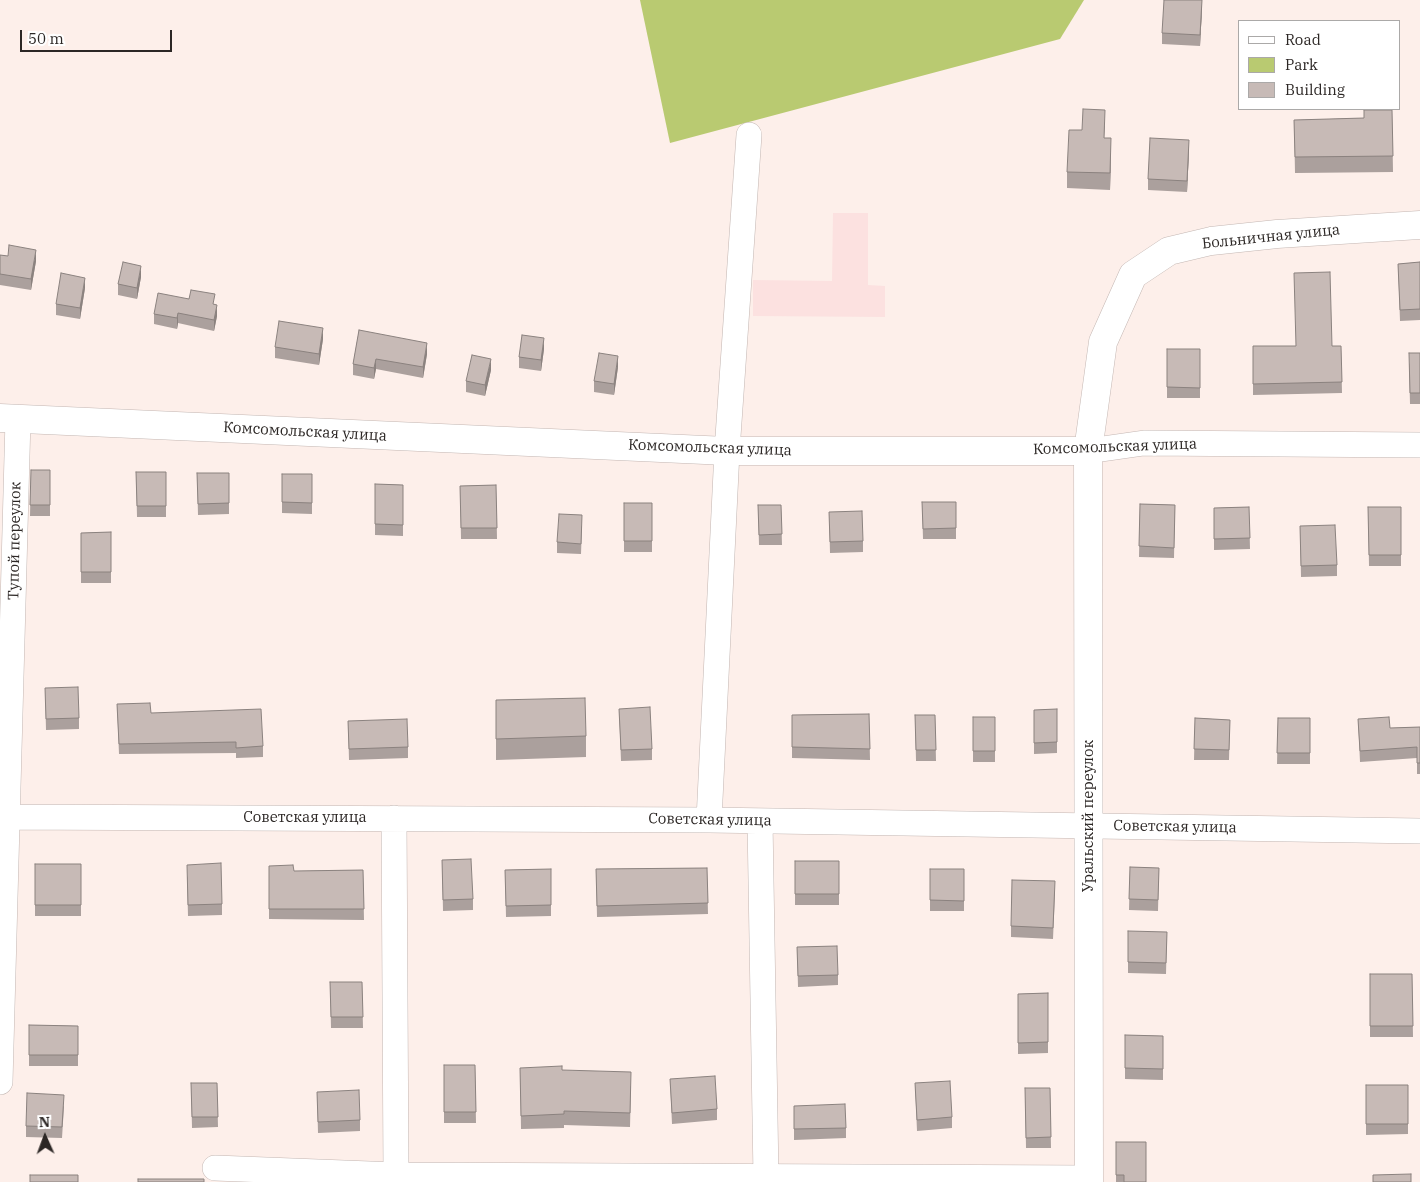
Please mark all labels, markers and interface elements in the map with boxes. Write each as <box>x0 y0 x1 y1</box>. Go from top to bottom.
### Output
scale bar <box>22 20 175 52</box>
legend <box>1238 20 1400 110</box>
text: 50 m <box>28 29 64 48</box>
text: Road <box>1285 30 1321 49</box>
text: Park <box>1285 55 1318 74</box>
text: Building <box>1285 80 1345 99</box>
street label: Больничная улица <box>1201 221 1341 253</box>
street label: Комсомольская улица <box>223 419 387 445</box>
street label: Комсомольская улица <box>1033 435 1197 459</box>
street label: Комсомольская улица <box>628 436 792 460</box>
street label: Тупой переулок <box>5 482 25 600</box>
street label: Уральский переулок <box>1080 740 1098 892</box>
street label: Советская улица <box>243 809 367 827</box>
street label: Советская улица <box>648 810 772 830</box>
street label: Советская улица <box>1113 817 1237 837</box>
north arrow <box>20 1112 70 1162</box>
text: N <box>39 1113 50 1131</box>

